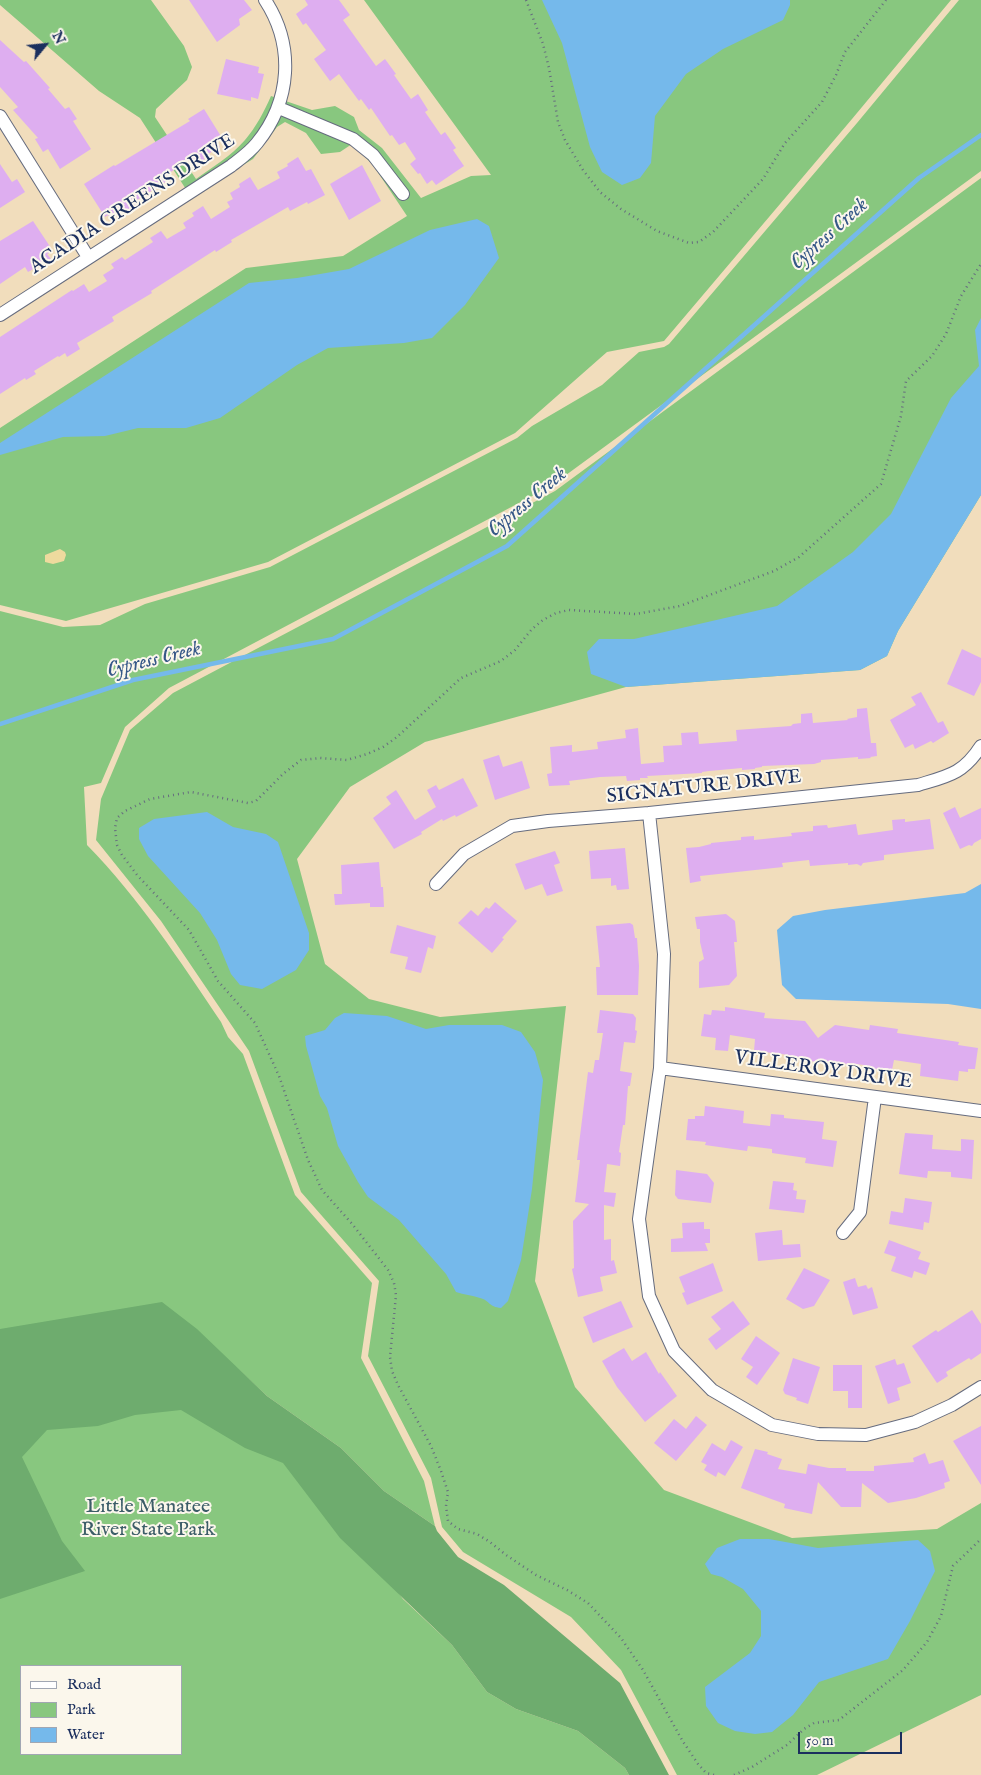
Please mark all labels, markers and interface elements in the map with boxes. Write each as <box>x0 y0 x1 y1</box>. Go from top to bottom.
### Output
north arrow <box>20 20 70 70</box>
text: N <box>47 28 69 48</box>
street label: ACADIA GREENS DRIVE <box>26 130 240 280</box>
water label: Cypress Creek <box>786 194 874 276</box>
water label: Cypress Creek <box>483 462 573 544</box>
water label: Cypress Creek <box>104 637 204 685</box>
street label: SIGNATURE DRIVE <box>605 766 803 810</box>
street label: VILLEROY DRIVE <box>733 1047 913 1095</box>
park label: Little Manatee River State Park <box>81 1496 215 1543</box>
legend <box>20 1665 182 1755</box>
text: Road <box>67 1675 101 1694</box>
text: Park <box>67 1700 96 1719</box>
scale bar <box>801 1722 905 1754</box>
text: Water <box>67 1725 104 1744</box>
text: 50 m <box>806 1731 834 1750</box>

